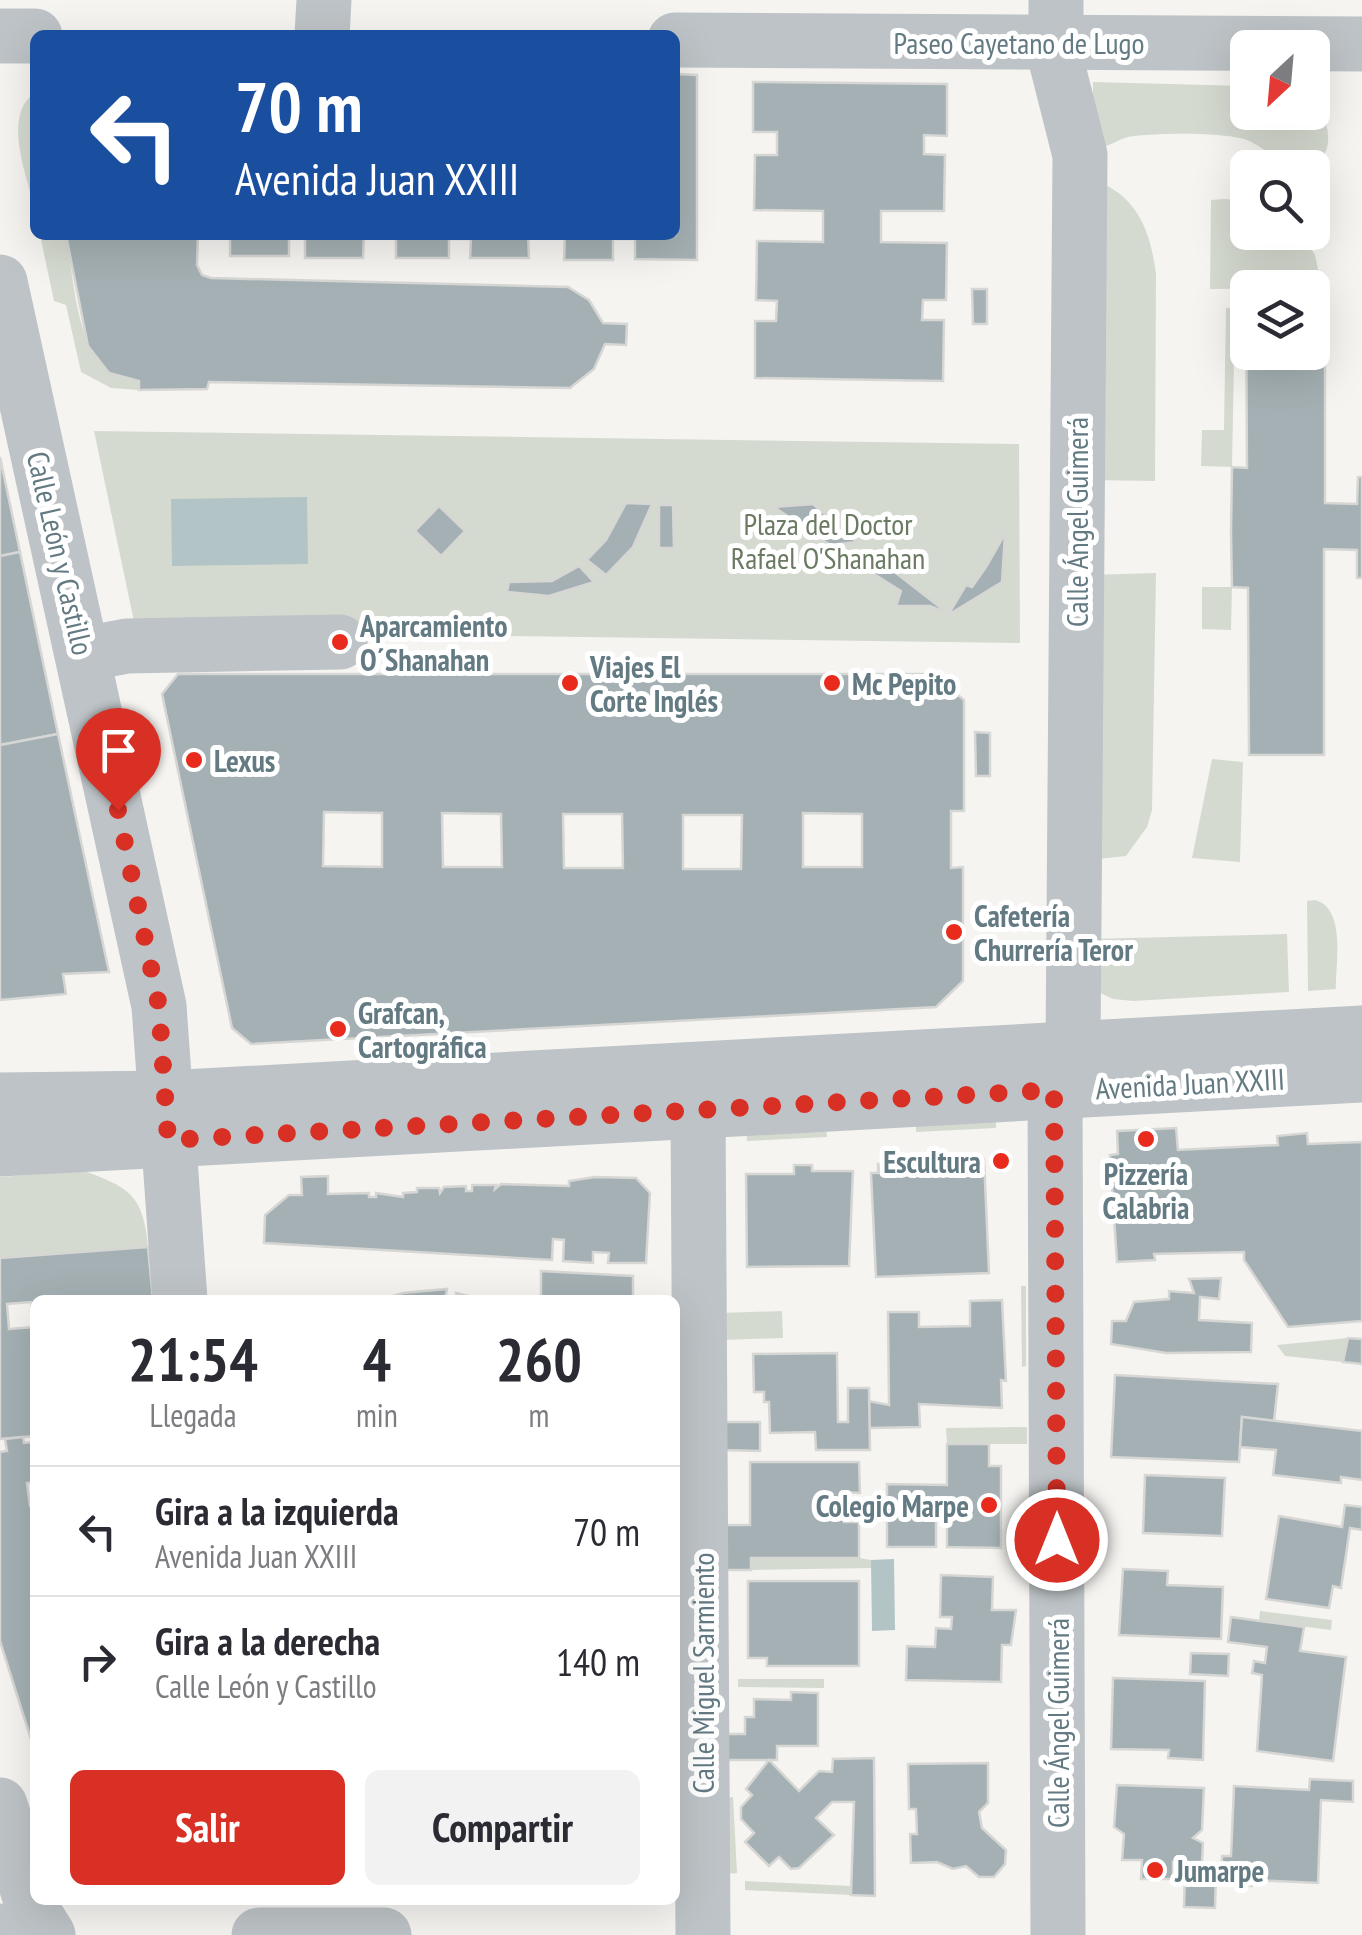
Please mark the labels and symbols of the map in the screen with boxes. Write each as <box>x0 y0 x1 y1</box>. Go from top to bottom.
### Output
street label: Paseo Cayetano de Lugo <box>894 23 1144 62</box>
north arrow <box>1230 30 1330 130</box>
street label: Calle Ángel Guimerá <box>1057 417 1096 627</box>
street label: Calle León y Castillo <box>19 447 103 659</box>
park label: Plaza del Doctor Rafael O'Shanahan <box>731 504 925 577</box>
place label: Aparcamiento O´Shanahan <box>359 606 508 679</box>
marker: Aparcamiento O´Shanahan <box>329 631 351 653</box>
place label: Viajes El Corte Inglés <box>589 647 718 720</box>
place label: Mc Pepito <box>852 664 956 703</box>
marker: Viajes El Corte Inglés <box>559 672 581 694</box>
marker: Mc Pepito <box>821 672 843 694</box>
pin <box>76 708 161 811</box>
place label: Lexus <box>214 741 275 780</box>
marker: Lexus <box>183 749 205 771</box>
place label: Cafetería Churrería Teror <box>974 896 1133 969</box>
marker: Cafetería Churrería Teror <box>943 921 965 943</box>
place label: Grafcan, Cartográfica <box>358 993 487 1066</box>
marker: Grafcan, Cartográfica <box>327 1018 349 1040</box>
street label: Avenida Juan XXIII <box>1094 1059 1286 1107</box>
marker: Pizzería Calabria <box>1135 1128 1157 1150</box>
place label: Escultura <box>883 1142 981 1181</box>
marker: Escultura <box>990 1150 1012 1172</box>
place label: Pizzería Calabria <box>1103 1154 1189 1227</box>
place label: Colegio Marpe <box>816 1486 969 1525</box>
position arrow <box>1005 1488 1109 1592</box>
marker: Colegio Marpe <box>978 1494 1000 1516</box>
street label: Calle Miguel Sarmiento <box>683 1552 722 1794</box>
street label: Calle Ángel Guimerá <box>1038 1618 1077 1828</box>
place label: Jumarpe <box>1174 1851 1264 1890</box>
marker: Jumarpe <box>1144 1859 1166 1881</box>

